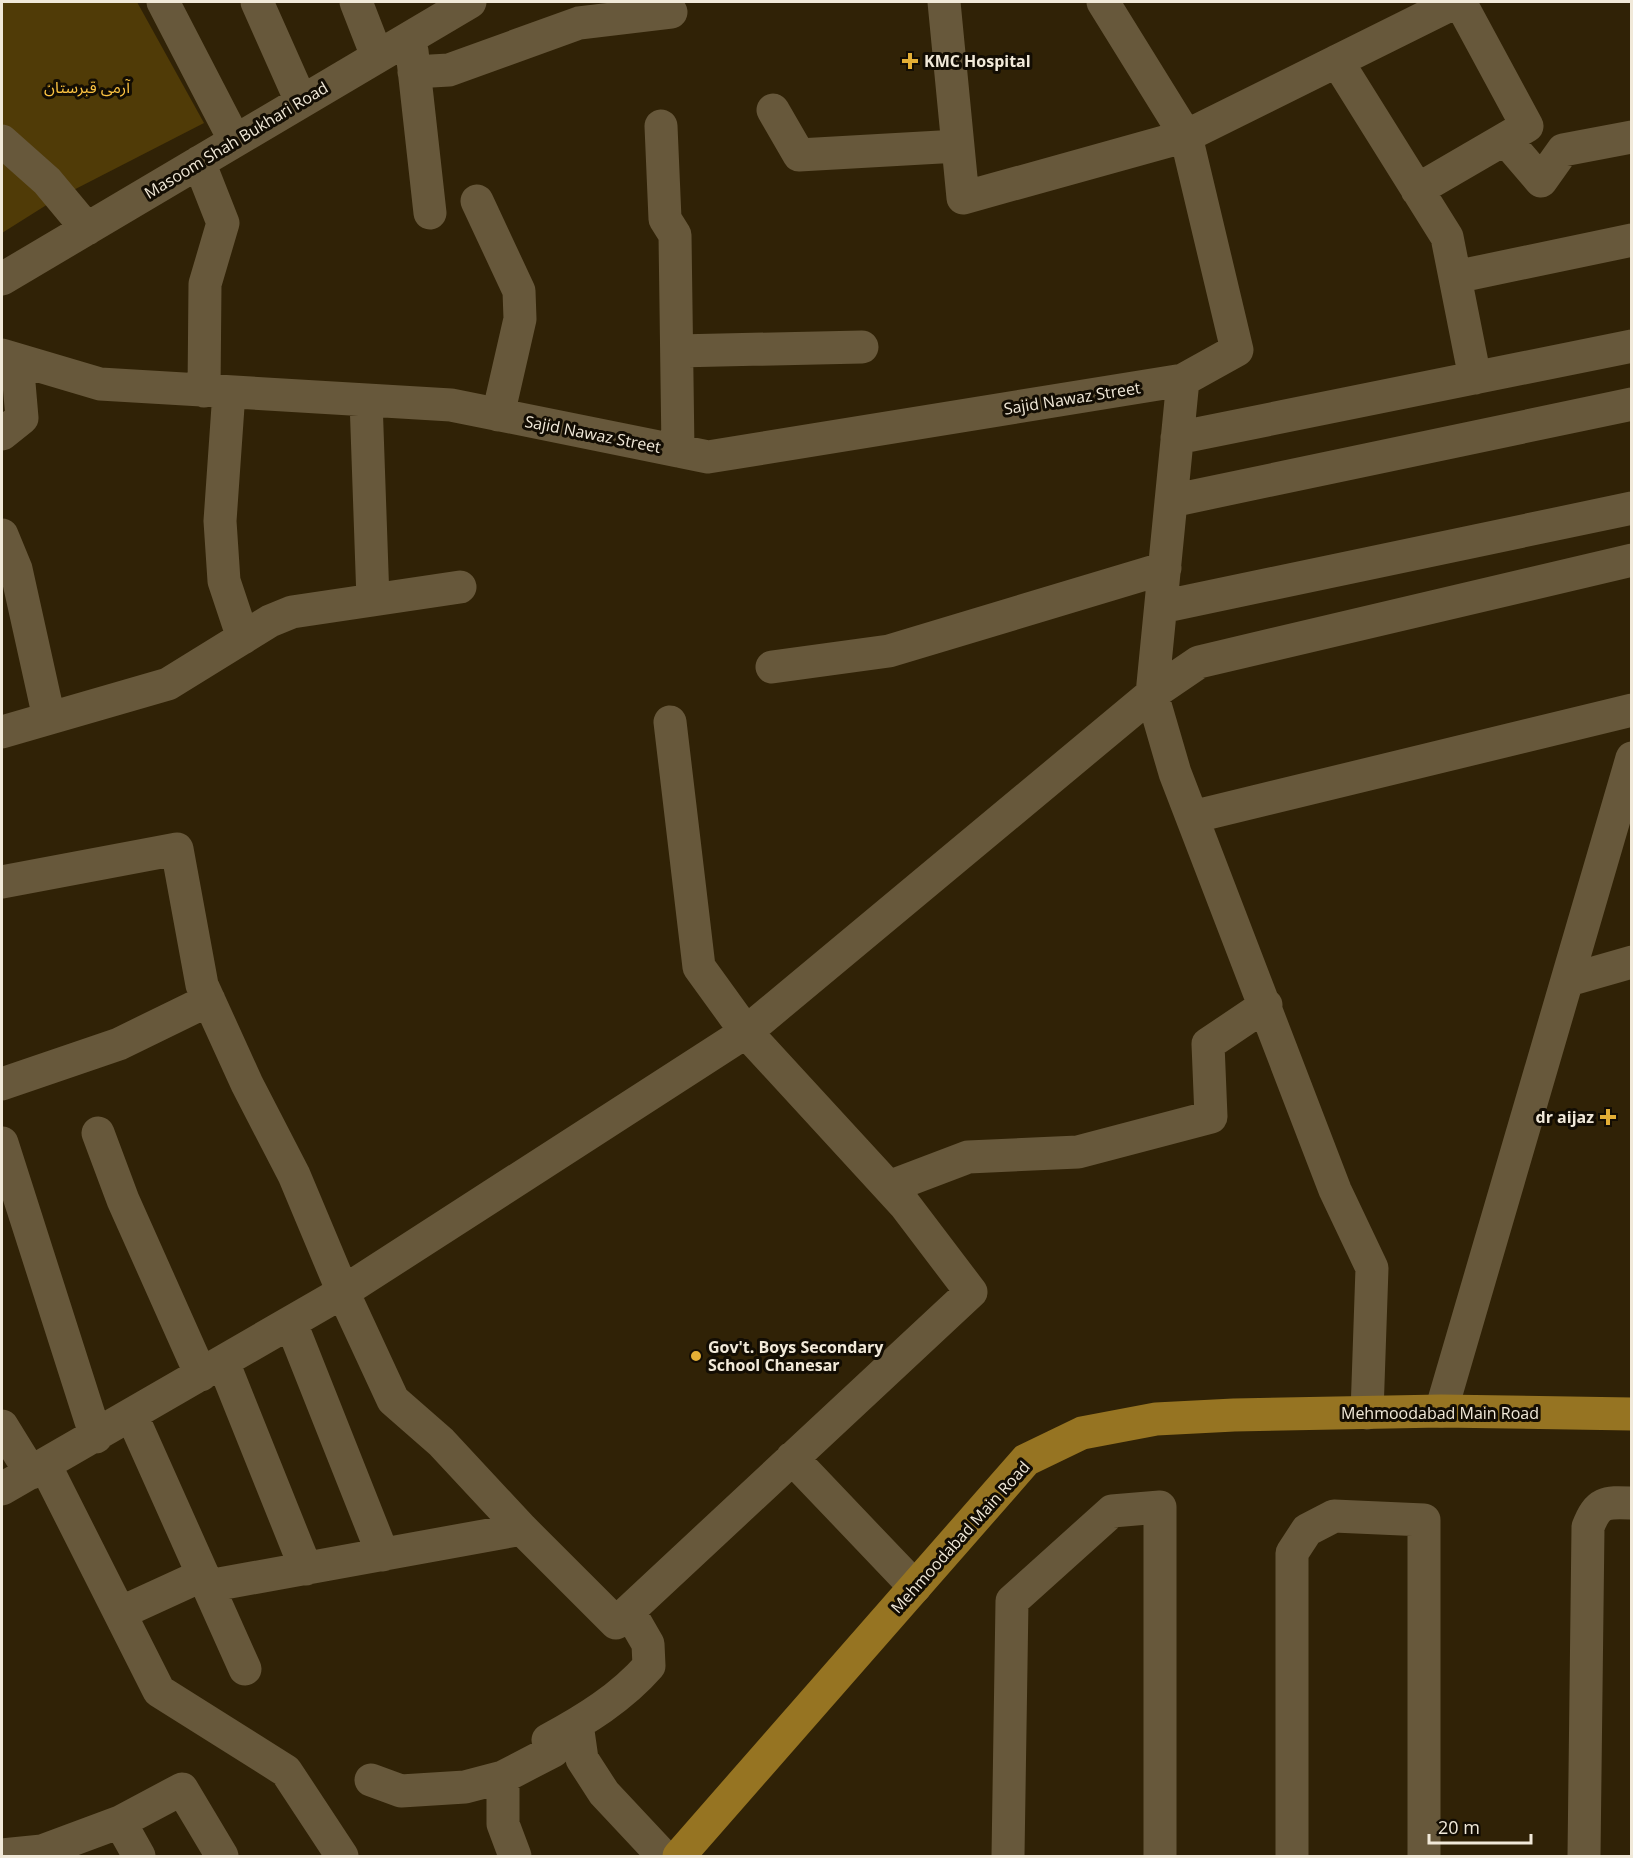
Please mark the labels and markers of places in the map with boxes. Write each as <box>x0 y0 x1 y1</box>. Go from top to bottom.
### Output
place label: KMC Hospital <box>924 50 1031 72</box>
marker: KMC Hospital <box>901 52 919 70</box>
place label: dr aijaz <box>1536 1106 1594 1128</box>
marker: dr aijaz <box>1599 1108 1617 1126</box>
place label: Gov't. Boys Secondary School Chanesar <box>708 1336 884 1376</box>
marker: Gov't. Boys Secondary School Chanesar <box>689 1349 703 1363</box>

